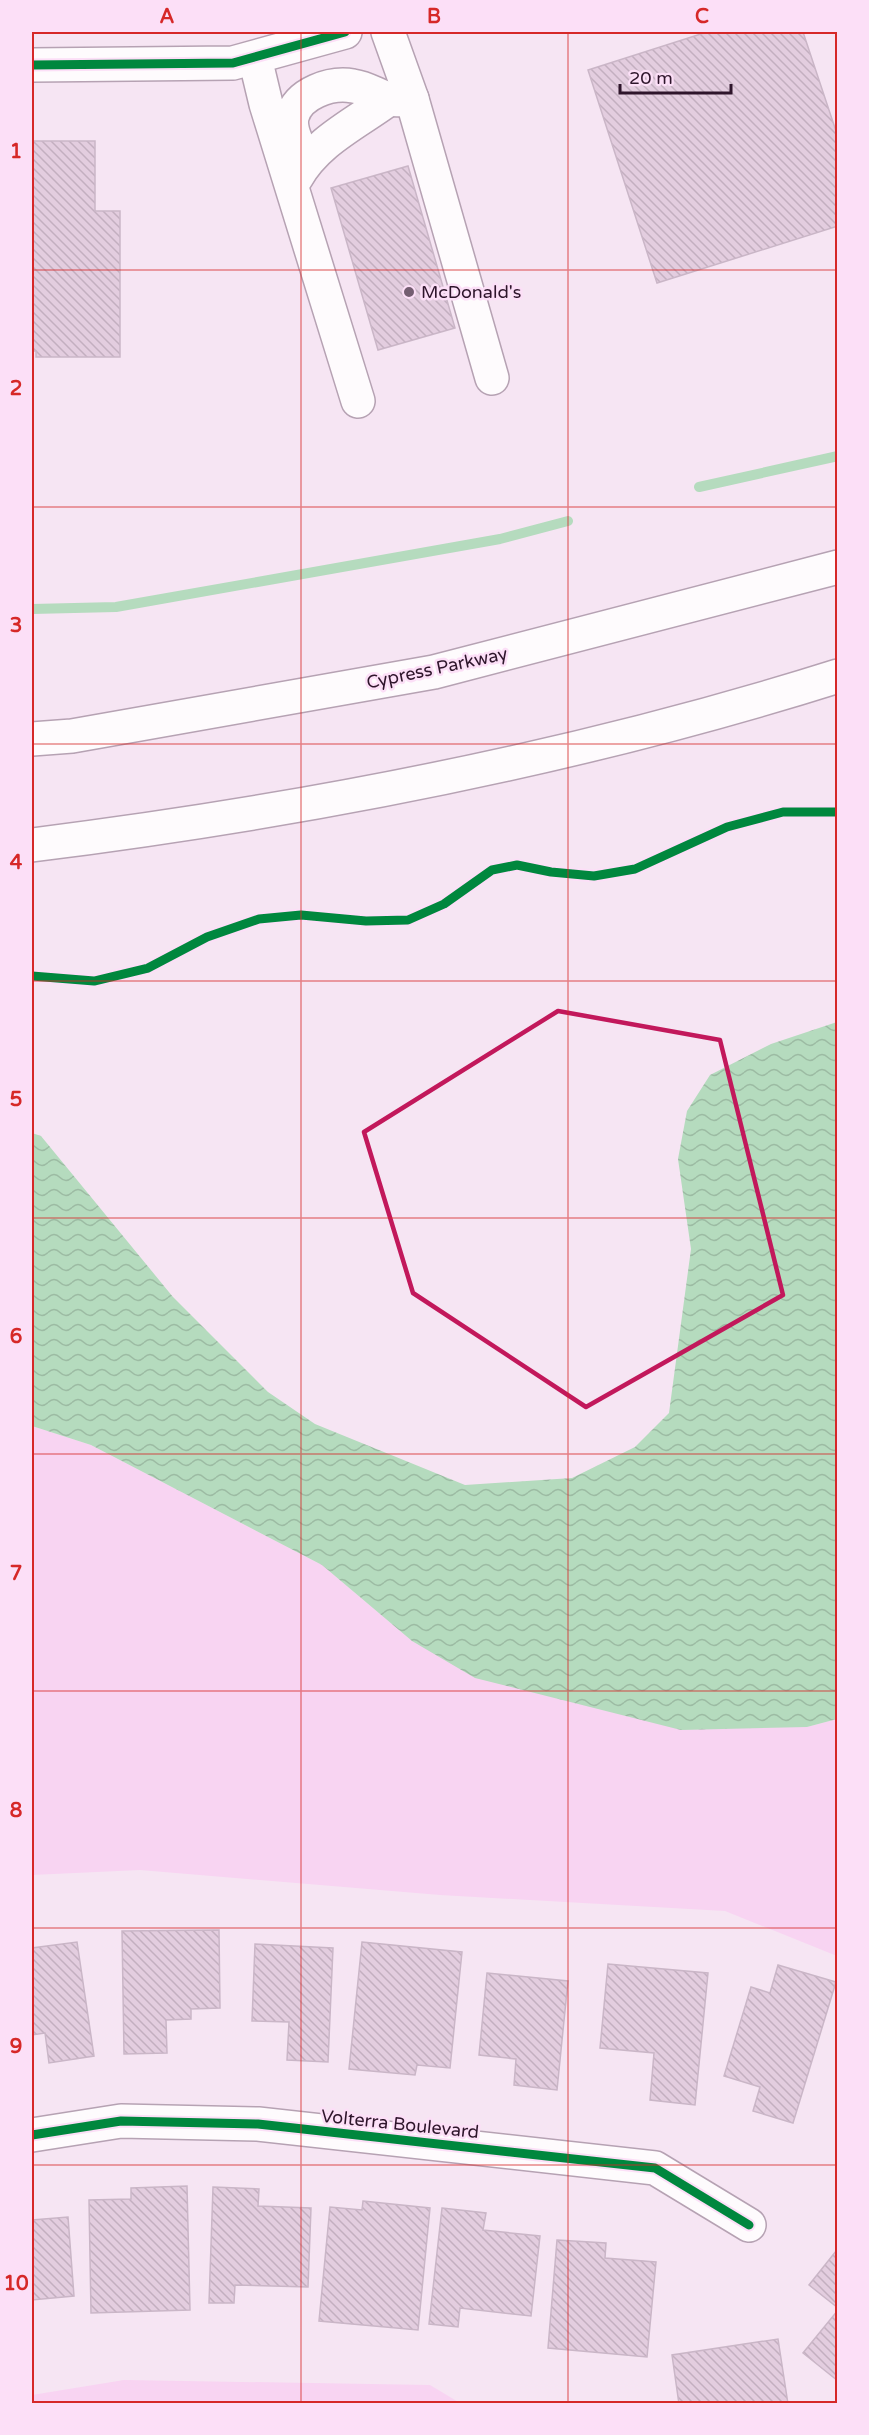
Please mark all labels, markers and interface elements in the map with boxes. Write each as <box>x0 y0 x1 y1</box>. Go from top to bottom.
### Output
text: A <box>160 5 175 29</box>
text: B <box>427 5 441 29</box>
text: C <box>695 5 709 29</box>
scale bar <box>620 57 731 95</box>
text: 20 m <box>629 67 673 89</box>
text: 1 <box>10 140 22 164</box>
place label: McDonald's <box>421 281 521 303</box>
marker: McDonald's <box>402 285 416 299</box>
text: 2 <box>10 377 22 401</box>
text: 3 <box>10 614 22 638</box>
street label: Cypress Parkway <box>364 642 510 694</box>
text: 4 <box>10 851 23 875</box>
text: 5 <box>10 1088 22 1112</box>
text: 6 <box>10 1325 22 1349</box>
text: 7 <box>10 1562 22 1586</box>
text: 8 <box>10 1799 22 1823</box>
text: 9 <box>10 2035 22 2059</box>
street label: Volterra Boulevard <box>320 2105 480 2143</box>
text: 10 <box>3 2272 29 2296</box>

